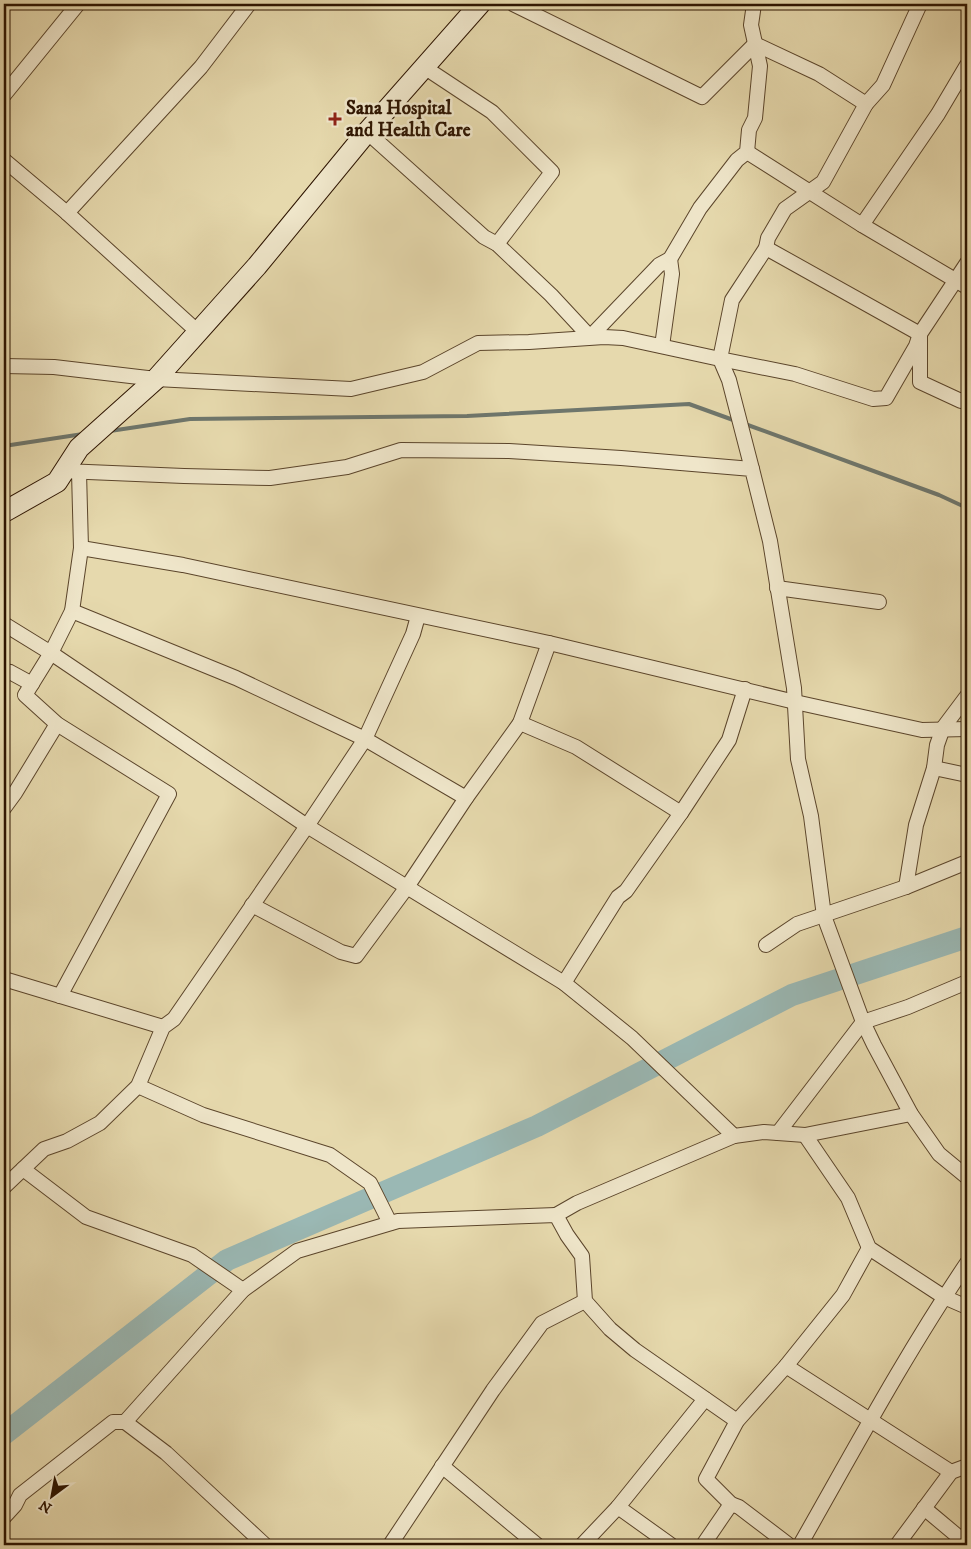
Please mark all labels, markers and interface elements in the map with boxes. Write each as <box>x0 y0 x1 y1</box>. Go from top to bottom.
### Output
place label: Sana Hospital and Health Care <box>346 97 471 142</box>
marker: Sana Hospital and Health Care <box>328 112 342 126</box>
north arrow <box>28 1472 78 1522</box>
text: N <box>36 1495 55 1517</box>

